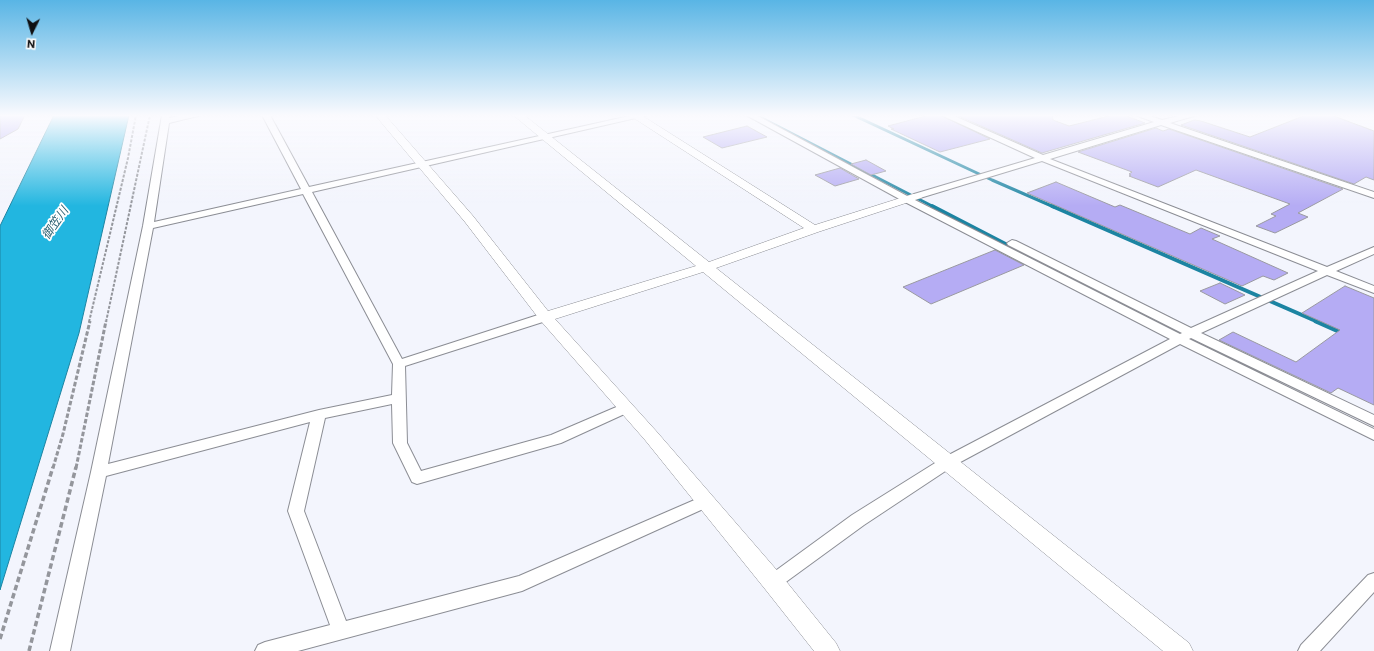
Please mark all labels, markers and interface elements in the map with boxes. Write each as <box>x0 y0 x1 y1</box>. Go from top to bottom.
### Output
north arrow <box>12 12 52 52</box>
text: N <box>26 38 36 51</box>
water label: 御笠川 <box>39 204 71 242</box>

